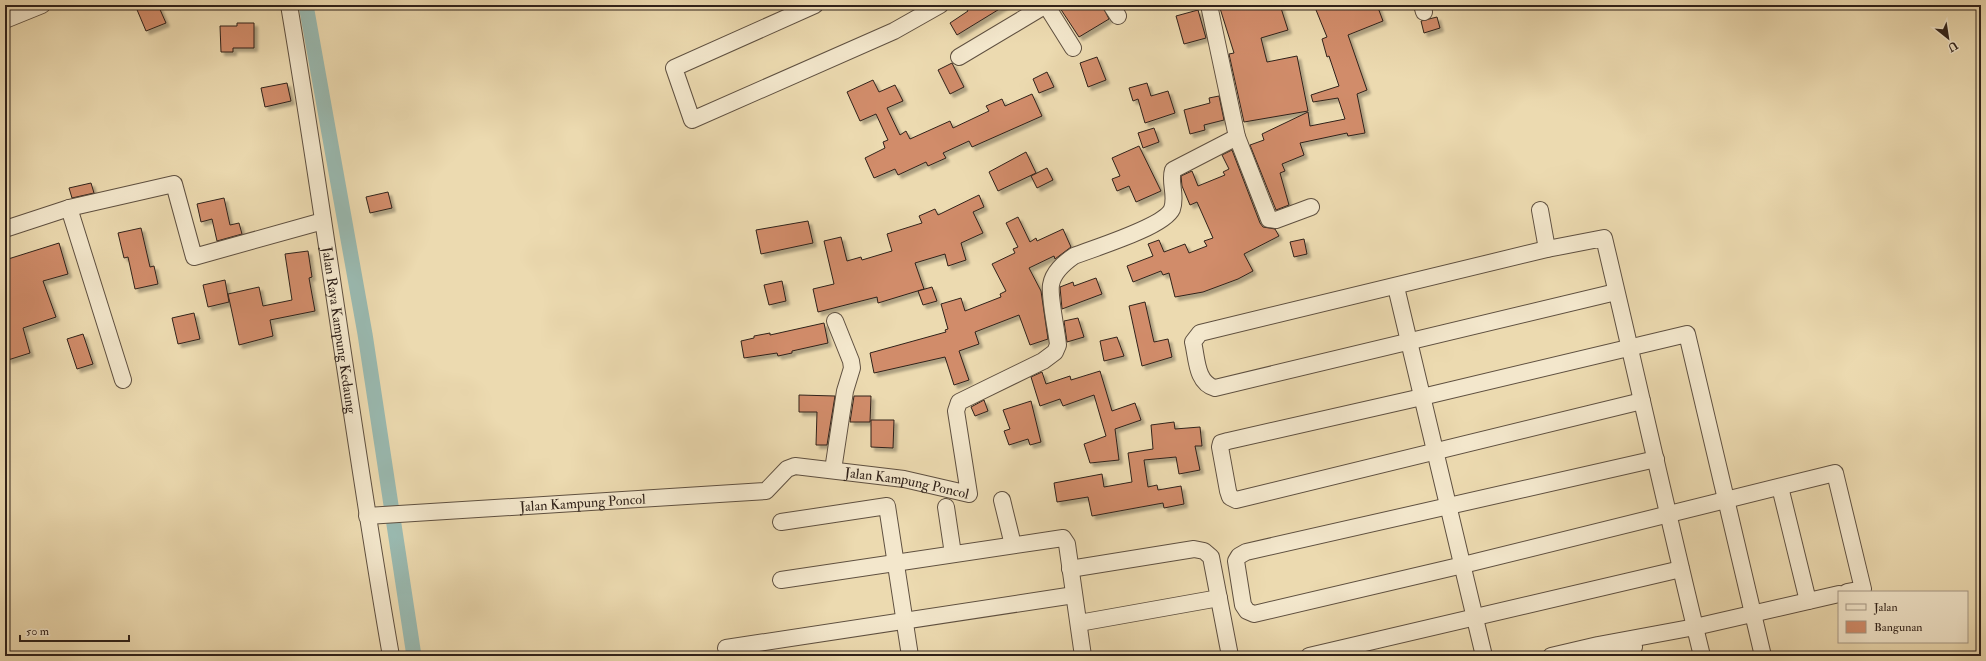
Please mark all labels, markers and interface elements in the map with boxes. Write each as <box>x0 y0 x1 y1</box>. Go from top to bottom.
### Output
north arrow <box>1928 18 1968 58</box>
text: U <box>1945 38 1960 55</box>
street label: Jalan Raya Kampung Kedaung <box>318 245 360 416</box>
street label: Jalan Kampung Poncol <box>843 464 971 503</box>
street label: Jalan Kampung Poncol <box>518 491 646 515</box>
legend <box>1838 591 1968 643</box>
text: Jalan <box>1873 600 1898 615</box>
scale bar <box>20 617 129 643</box>
text: Bangunan <box>1874 620 1923 635</box>
text: 50 m <box>26 624 50 639</box>

